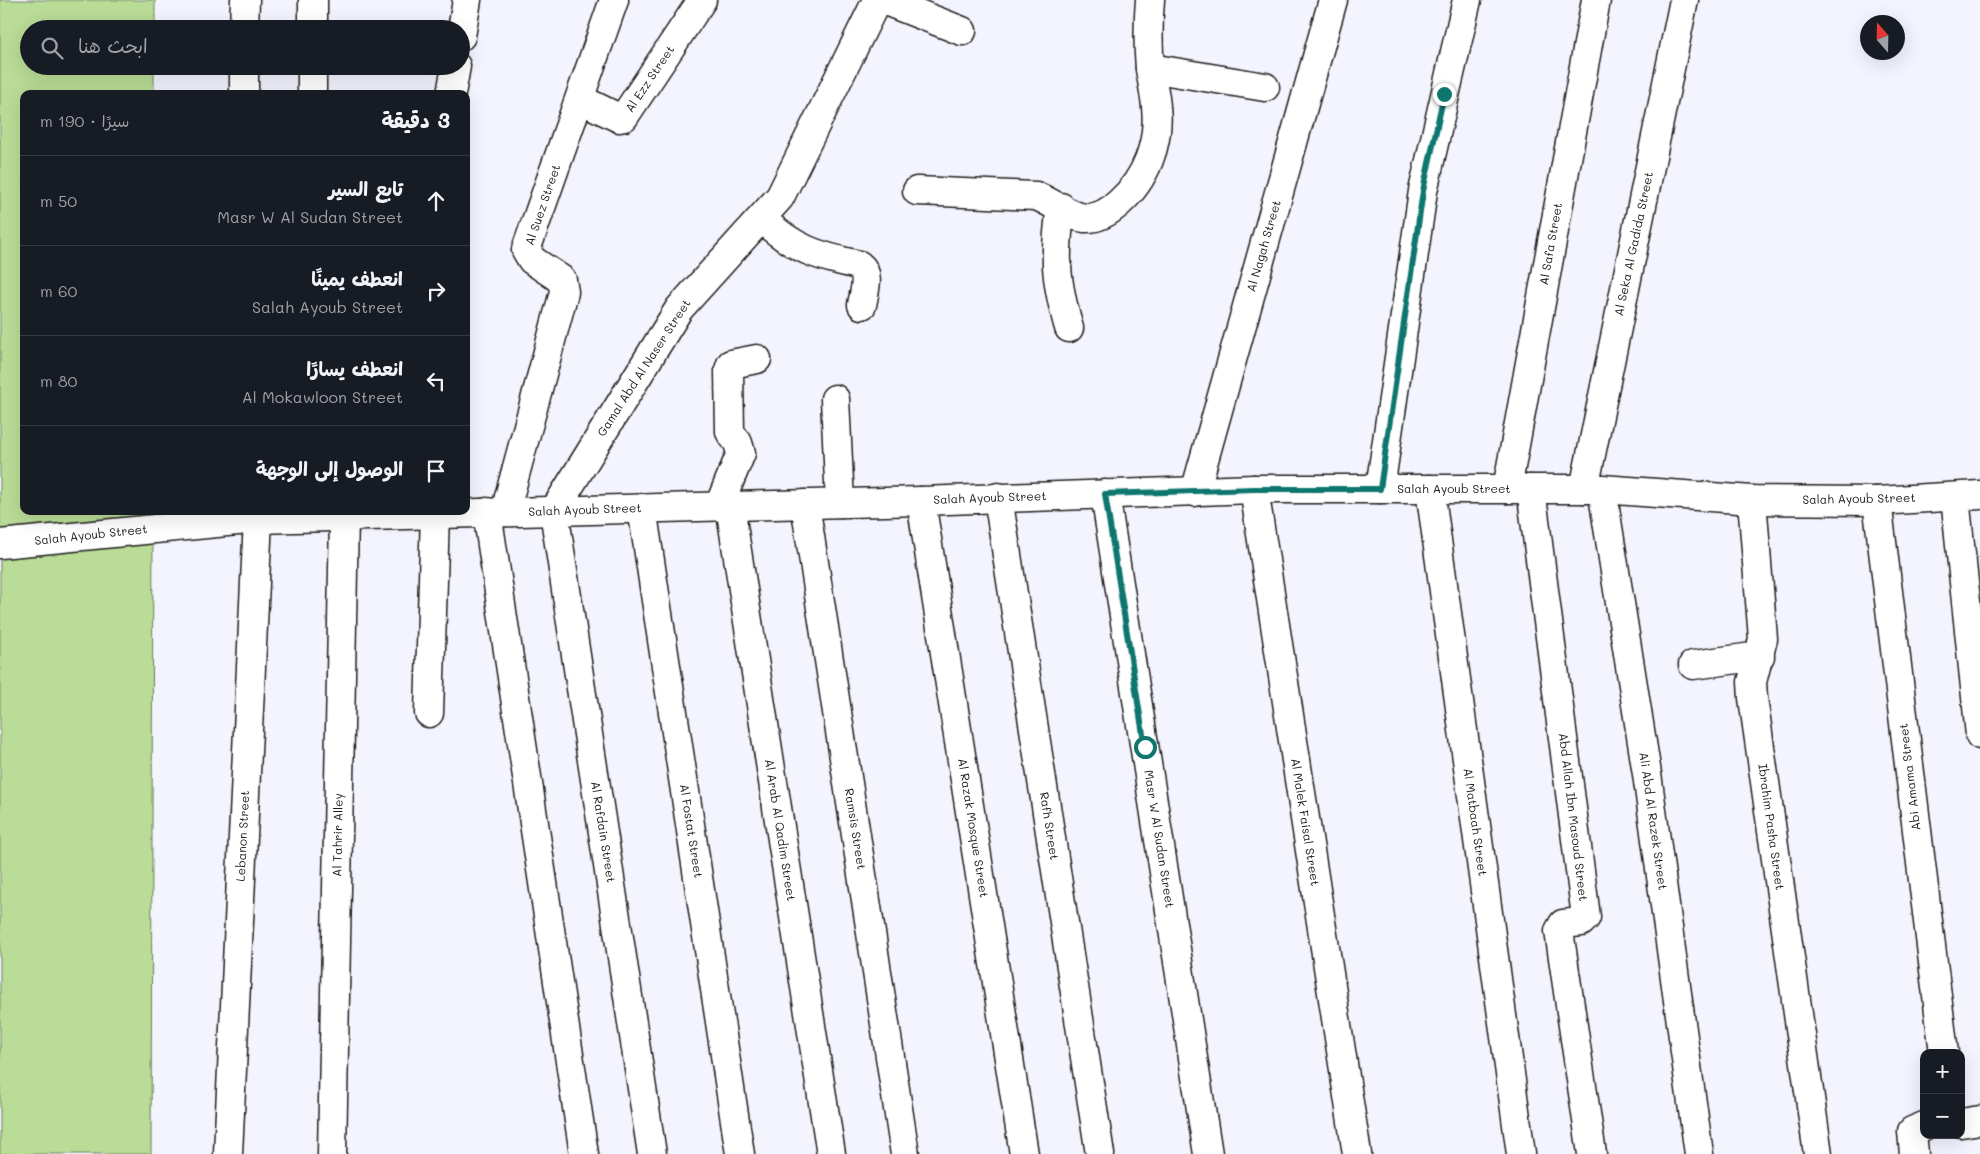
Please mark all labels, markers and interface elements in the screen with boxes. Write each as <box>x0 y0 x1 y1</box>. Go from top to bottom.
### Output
north arrow <box>1860 15 1905 60</box>
search box <box>20 20 470 75</box>
text: ابحث هنا <box>78 33 148 58</box>
icon: search <box>38 34 66 62</box>
street label: Al Ezz Street <box>621 42 677 115</box>
route end <box>1433 83 1456 106</box>
text: 3 دقيقة <box>381 106 450 133</box>
text: سيرًا · 190 m <box>40 110 129 131</box>
street label: Al Suez Street <box>521 162 563 247</box>
street label: Al Seka Al Gadida Street <box>1610 170 1656 317</box>
text: تابع السير <box>328 176 403 201</box>
icon: ahead <box>422 187 450 215</box>
text: 50 m <box>40 190 77 211</box>
street label: Al Nagah Street <box>1242 198 1284 293</box>
street label: Al Safa Street <box>1535 201 1565 286</box>
text: Masr W Al Sudan Street <box>217 206 403 227</box>
text: انعطف يمينًا <box>311 266 403 291</box>
icon: right <box>422 277 450 305</box>
text: 60 m <box>40 280 77 301</box>
text: Salah Ayoub Street <box>252 296 403 317</box>
street label: Gamal Abd Al Naser Street <box>593 296 694 439</box>
text: انعطف يسارًا <box>306 356 403 381</box>
icon: left <box>422 367 450 395</box>
text: 80 m <box>40 370 77 391</box>
text: Al Mokawloon Street <box>242 386 403 407</box>
text: الوصول إلى الوجهة <box>256 456 403 481</box>
icon: arrive <box>422 457 450 485</box>
street label: Salah Ayoub Street <box>1397 480 1511 496</box>
street label: Salah Ayoub Street <box>933 487 1047 507</box>
street label: Salah Ayoub Street <box>1802 489 1916 507</box>
street label: Salah Ayoub Street <box>528 499 642 519</box>
street label: Salah Ayoub Street <box>34 520 148 548</box>
street label: Abi Amama Street <box>1894 723 1924 832</box>
street label: Abd Allah Ibn Masoud Street <box>1556 732 1592 902</box>
route start <box>1134 736 1157 759</box>
street label: Ali Abd Al Razek Street <box>1636 751 1672 891</box>
street label: Al Razak Mosque Street <box>955 757 993 899</box>
street label: Al Malek Faisal Street <box>1288 757 1324 887</box>
street label: Al Arab Al Qadim Street <box>762 758 800 902</box>
street label: Ibrahim Pasha Street <box>1755 763 1789 891</box>
street label: Al Matbaah Street <box>1460 767 1491 877</box>
street label: Masr W Al Sudan Street <box>1141 769 1179 909</box>
street label: Al Rafdain Street <box>588 780 620 884</box>
street label: Al Fostat Street <box>677 783 707 879</box>
street label: Ramsis Street <box>842 787 870 871</box>
street label: Lebanon Street <box>232 790 252 882</box>
street label: Rafh Street <box>1037 791 1063 861</box>
street label: Al Tahrir Alley <box>328 793 346 877</box>
map controls <box>1920 1049 1965 1139</box>
button: + <box>1920 1049 1965 1094</box>
button: − <box>1920 1094 1965 1139</box>

